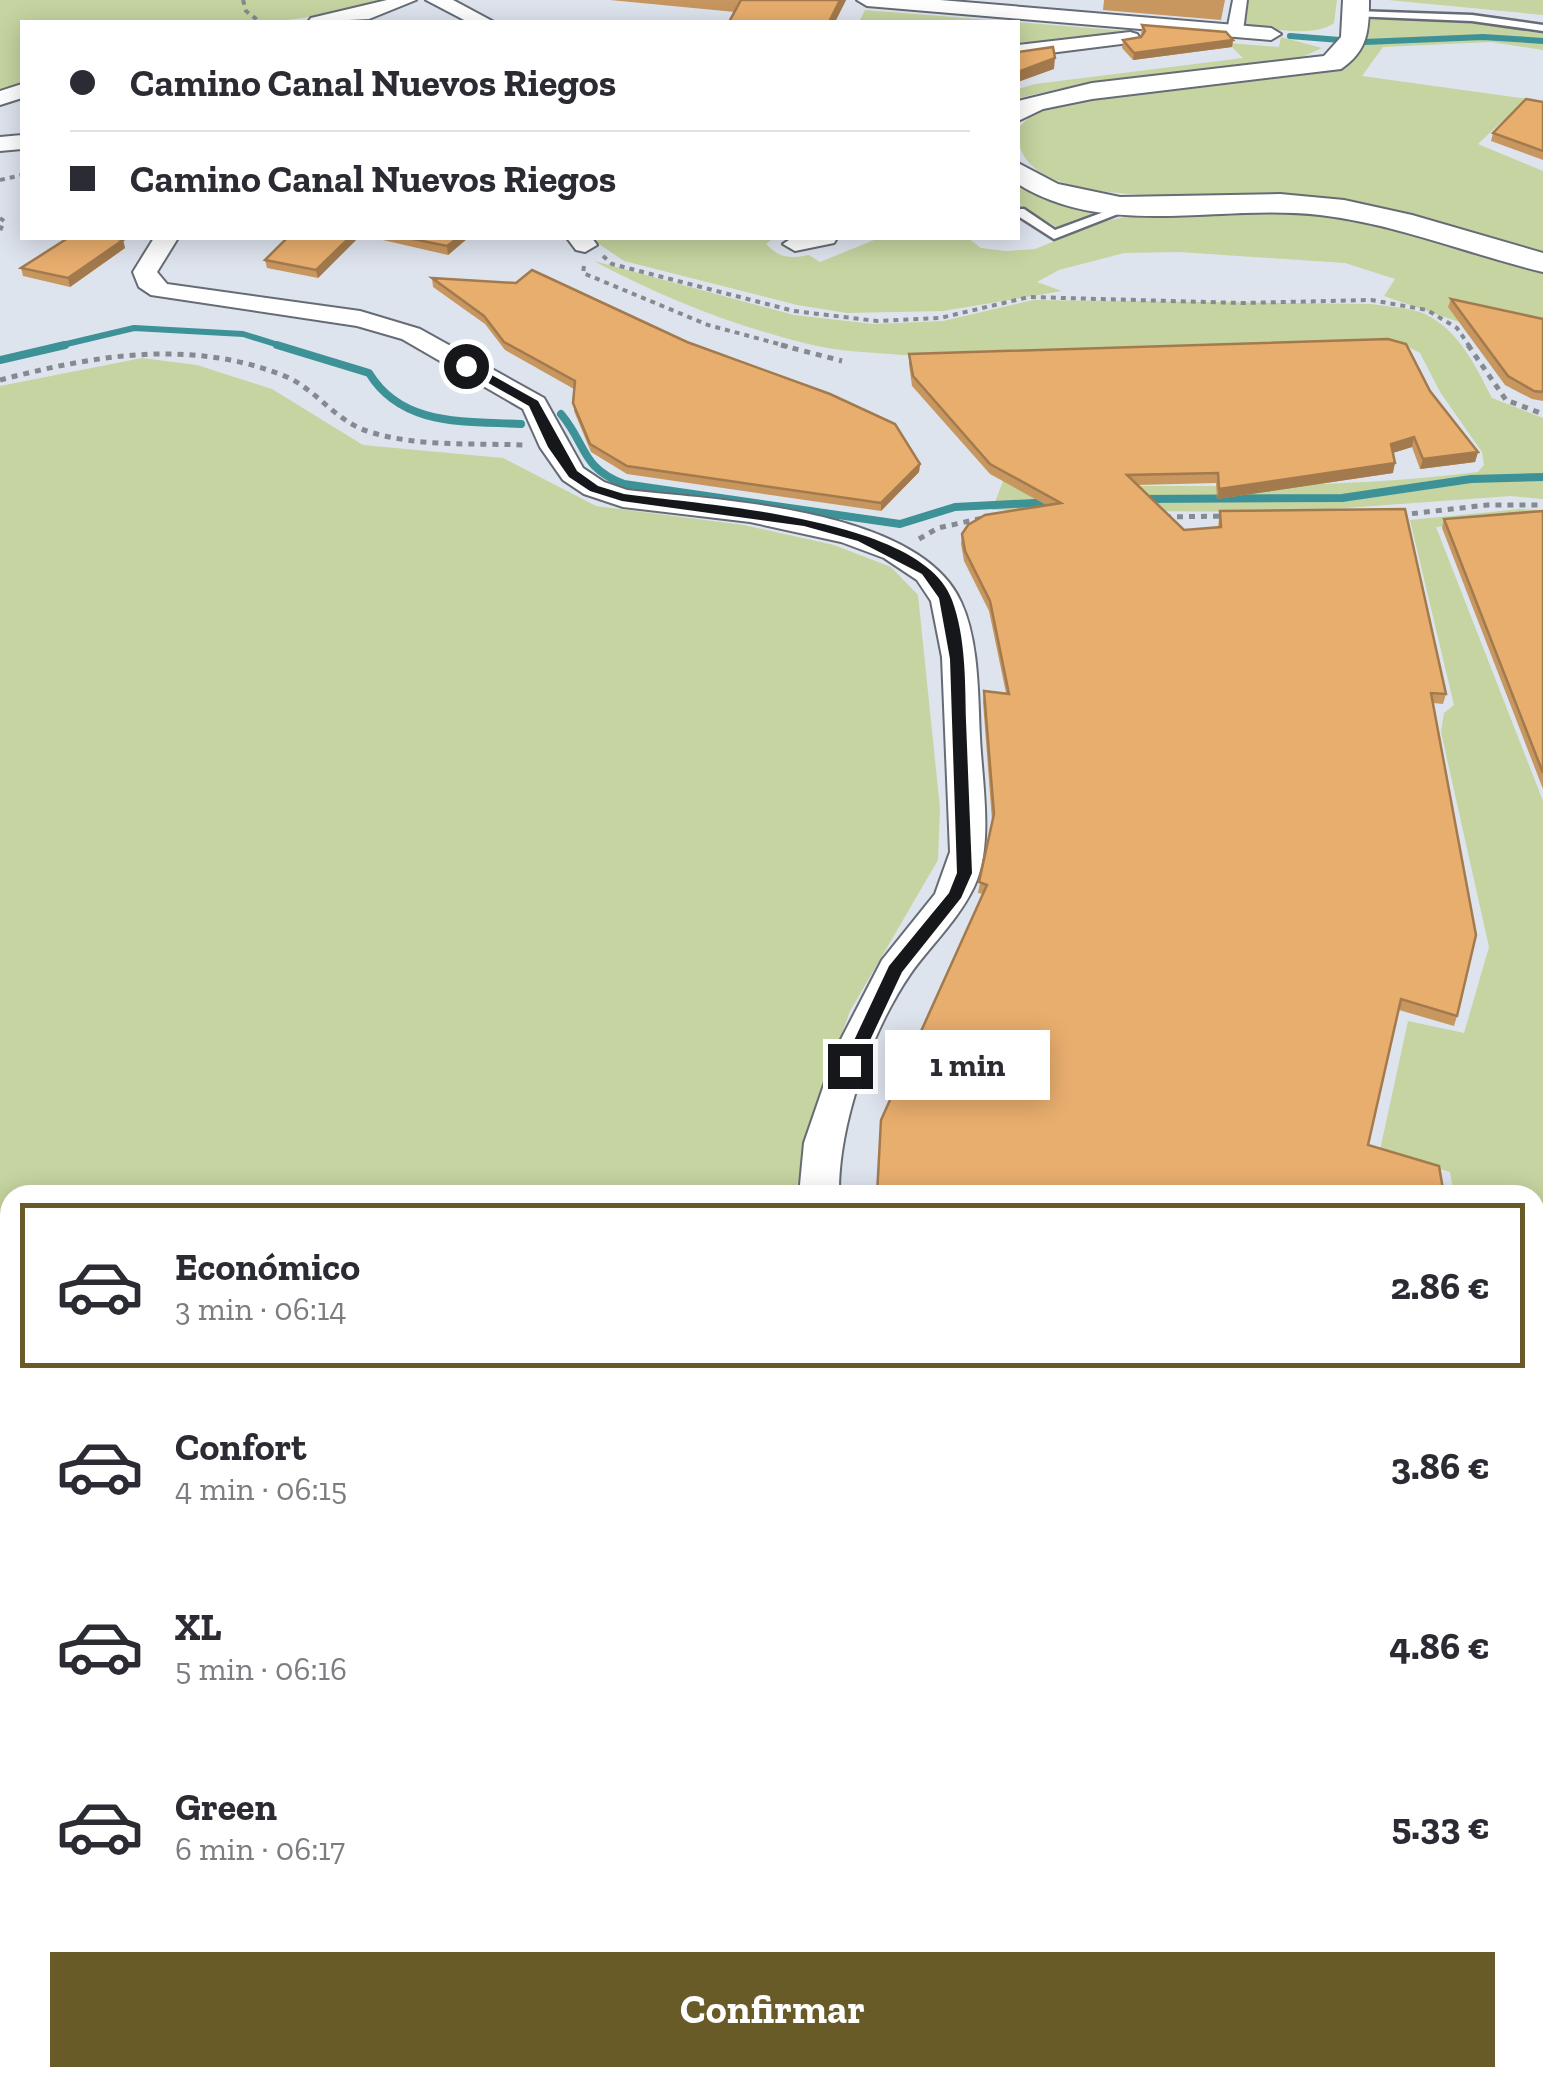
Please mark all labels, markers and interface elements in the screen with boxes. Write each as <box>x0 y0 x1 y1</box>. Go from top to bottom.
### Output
text: Camino Canal Nuevos Riegos <box>130 60 616 106</box>
text: Camino Canal Nuevos Riegos <box>130 156 616 202</box>
route start <box>444 344 489 389</box>
callout: 1 min <box>885 1031 1050 1101</box>
route end <box>828 1044 873 1089</box>
text: 1 min <box>930 1046 1005 1084</box>
icon: car <box>55 1241 145 1331</box>
text: Económico <box>175 1244 360 1290</box>
text: 2.86 € <box>1390 1263 1490 1309</box>
text: 3 min · 06:14 <box>175 1290 347 1328</box>
icon: car <box>55 1421 145 1511</box>
text: Confort <box>175 1424 306 1470</box>
text: 3.86 € <box>1391 1443 1490 1489</box>
text: 4 min · 06:15 <box>175 1470 347 1508</box>
icon: car <box>55 1601 145 1691</box>
text: XL <box>175 1604 222 1650</box>
text: 4.86 € <box>1389 1623 1490 1669</box>
text: 5 min · 06:16 <box>175 1650 347 1688</box>
icon: car <box>55 1781 145 1871</box>
text: Green <box>175 1784 277 1830</box>
text: 5.33 € <box>1391 1803 1490 1849</box>
text: 6 min · 06:17 <box>175 1830 345 1868</box>
button: Confirmar <box>50 1952 1495 2067</box>

